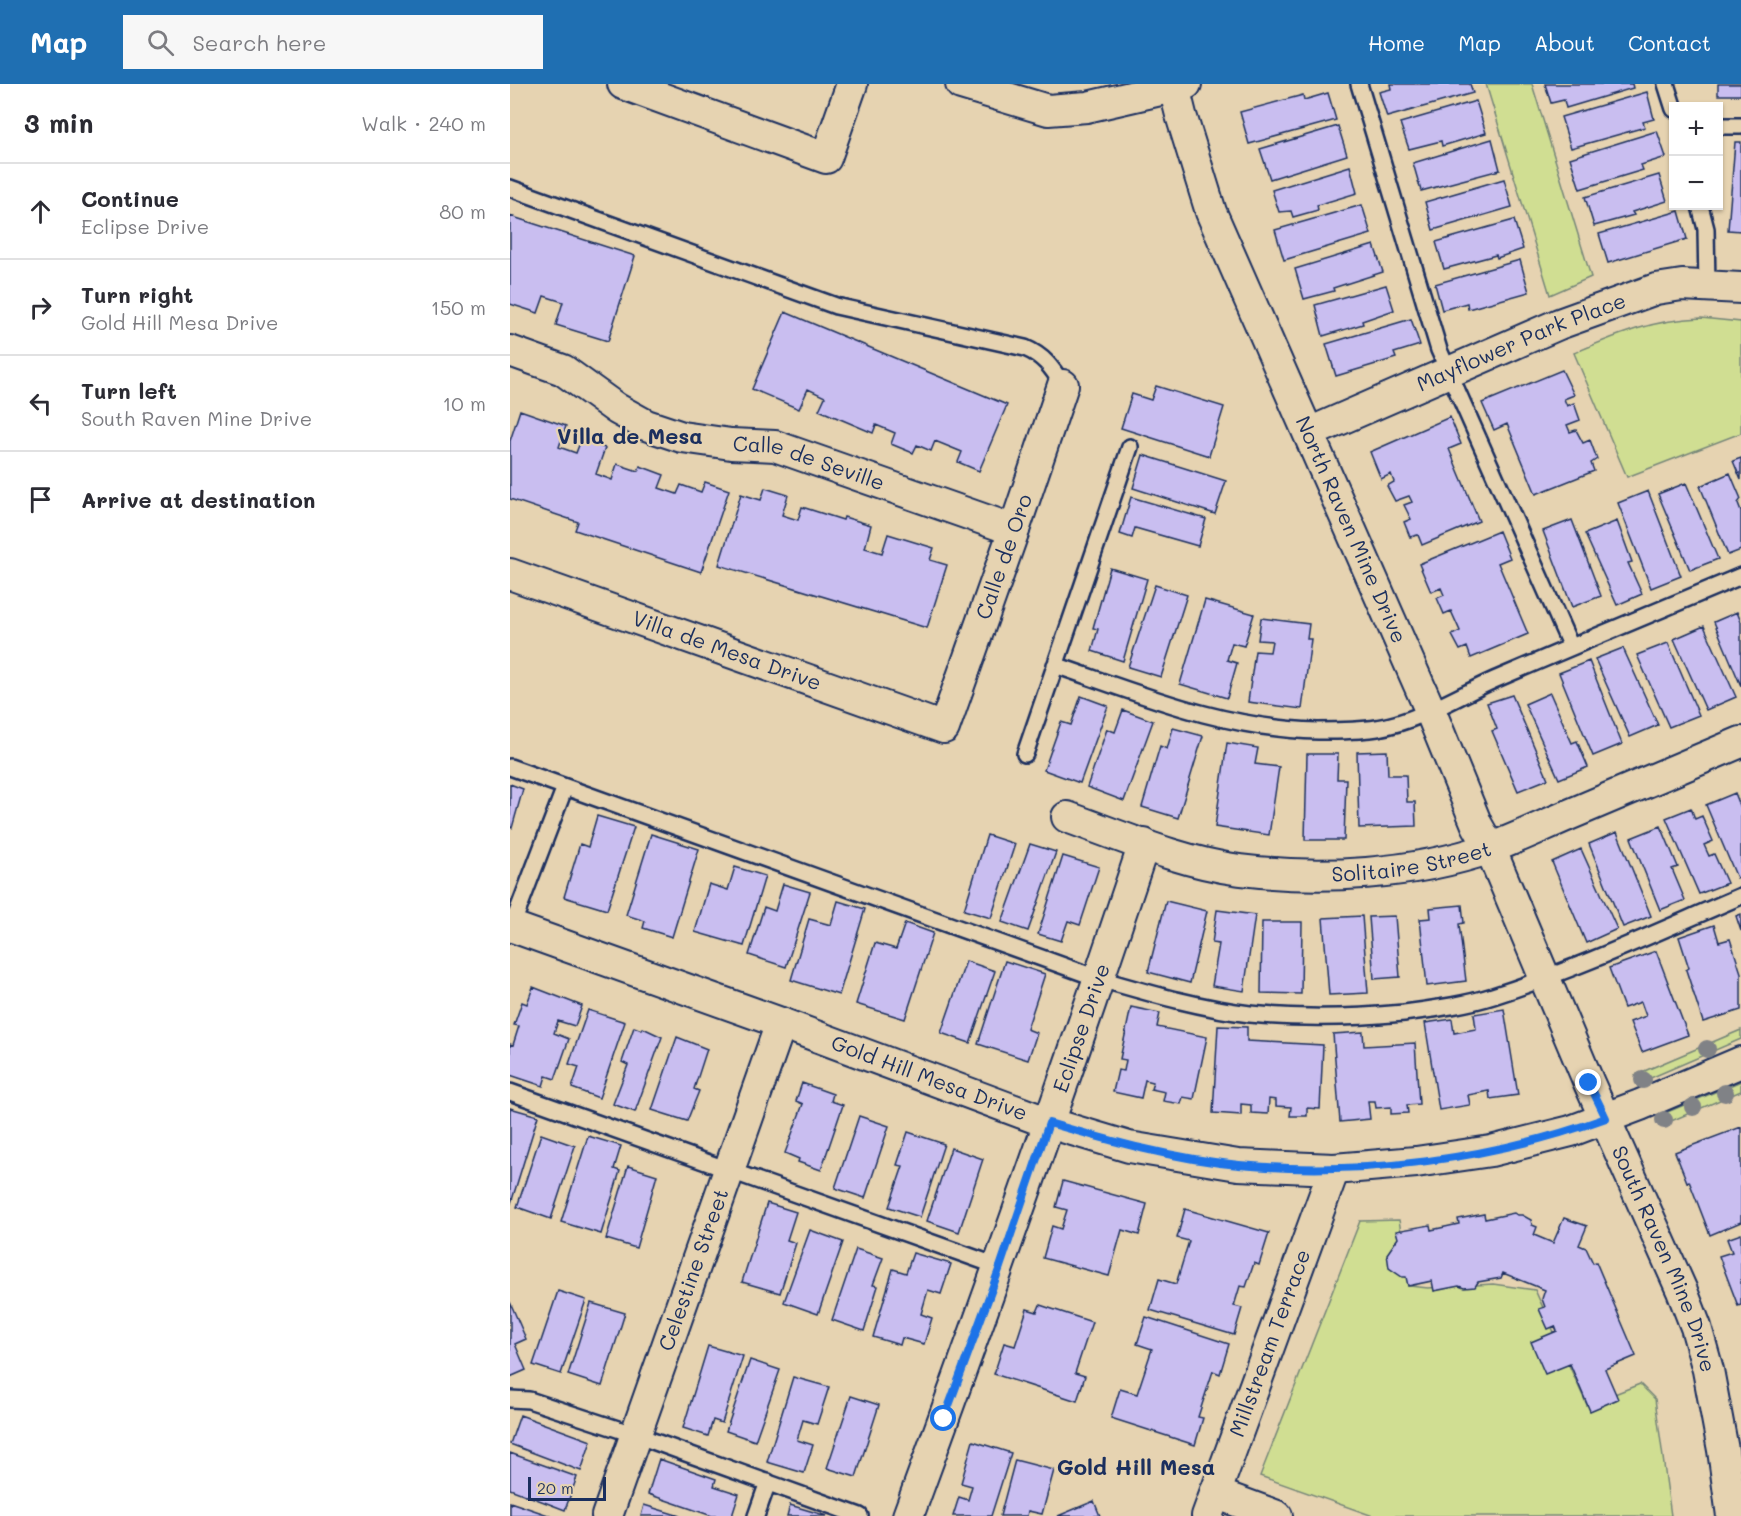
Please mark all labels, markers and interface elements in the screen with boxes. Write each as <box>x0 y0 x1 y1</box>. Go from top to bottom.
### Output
search box <box>123 15 543 69</box>
text: Map <box>30 24 87 60</box>
icon: search <box>144 26 177 59</box>
text: Search here <box>192 28 326 57</box>
text: Home <box>1368 29 1425 56</box>
text: Map <box>1458 29 1501 56</box>
text: About <box>1534 29 1595 56</box>
text: Contact <box>1628 29 1711 56</box>
map controls <box>1669 102 1723 210</box>
button: + <box>1669 102 1723 156</box>
text: 3 min <box>24 106 93 140</box>
text: Walk · 240 m <box>361 110 486 136</box>
button: − <box>1669 156 1723 210</box>
text: Continue <box>81 184 179 213</box>
icon: ahead <box>24 195 57 228</box>
text: 80 m <box>439 198 486 224</box>
text: Eclipse Drive <box>81 213 209 239</box>
text: Turn right <box>81 280 193 309</box>
street label: Mayflower Park Place <box>1412 286 1629 396</box>
icon: right <box>24 291 57 324</box>
text: 150 m <box>431 294 486 320</box>
text: Gold Hill Mesa Drive <box>81 309 278 335</box>
text: Turn left <box>81 376 177 405</box>
icon: left <box>24 387 57 420</box>
text: 10 m <box>442 390 486 416</box>
text: South Raven Mine Drive <box>81 405 312 431</box>
street label: North Raven Mine Drive <box>1290 411 1414 647</box>
district label: Villa de Mesa <box>557 421 703 450</box>
street label: Calle de Seville <box>732 429 889 496</box>
icon: arrive <box>24 483 57 516</box>
text: Arrive at destination <box>81 485 316 514</box>
street label: Calle de Oro <box>969 490 1037 623</box>
street label: Villa de Mesa Drive <box>629 604 825 695</box>
street label: Solitaire Street <box>1331 834 1494 887</box>
street label: Eclipse Drive <box>1046 960 1115 1096</box>
street label: Gold Hill Mesa Drive <box>828 1028 1032 1126</box>
route end <box>1575 1069 1601 1095</box>
street label: South Raven Mine Drive <box>1607 1141 1723 1375</box>
street label: Celestine Street <box>651 1185 734 1354</box>
street label: Millstream Terrace <box>1222 1245 1315 1440</box>
route start <box>930 1405 956 1431</box>
district label: Gold Hill Mesa <box>1057 1452 1215 1481</box>
scale bar <box>528 1474 606 1502</box>
text: 20 m <box>537 1477 574 1498</box>

